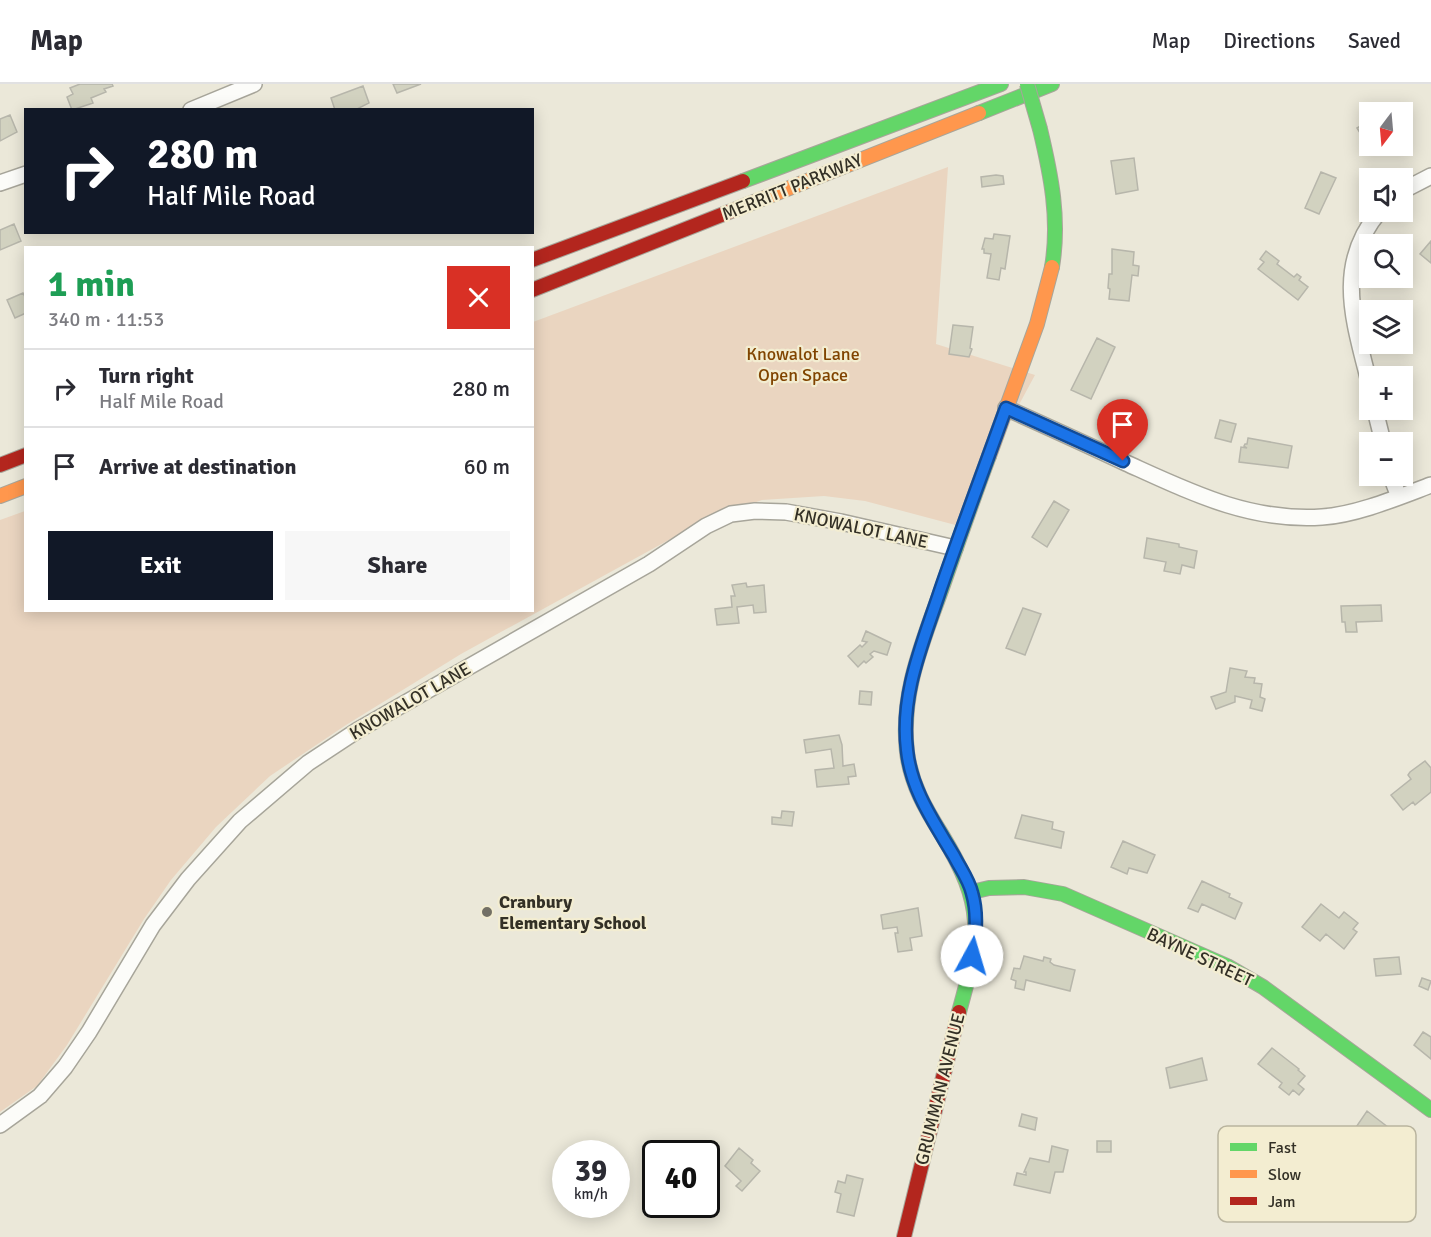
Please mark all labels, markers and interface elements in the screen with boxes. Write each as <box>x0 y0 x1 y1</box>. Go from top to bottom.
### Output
text: Map <box>30 24 83 58</box>
text: Map <box>1152 28 1190 54</box>
text: Directions <box>1223 28 1315 54</box>
text: Saved <box>1348 28 1401 54</box>
north arrow <box>1359 102 1413 156</box>
map controls <box>1359 102 1413 486</box>
text: 280 m <box>147 129 258 180</box>
icon: right <box>48 132 126 210</box>
street label: MERRITT PARKWAY <box>719 149 865 225</box>
button: sound <box>1359 168 1413 222</box>
text: Half Mile Road <box>147 180 316 213</box>
button: search <box>1359 234 1413 288</box>
text: 1 min <box>48 262 135 307</box>
button: close <box>447 266 510 329</box>
button: layers <box>1359 300 1413 354</box>
text: 340 m · 11:53 <box>48 307 164 332</box>
park label: Knowalot Lane Open Space <box>746 343 860 386</box>
text: Turn right <box>99 362 194 389</box>
button: + <box>1359 366 1413 420</box>
icon: right <box>48 372 81 405</box>
text: 280 m <box>452 375 510 402</box>
text: Half Mile Road <box>99 389 224 414</box>
pin <box>1097 399 1148 461</box>
icon: arrive <box>1106 408 1139 441</box>
button: − <box>1359 432 1413 486</box>
icon: arrive <box>48 450 81 483</box>
text: Arrive at destination <box>99 453 296 480</box>
text: 60 m <box>464 453 510 480</box>
street label: KNOWALOT LANE <box>792 503 930 553</box>
button: Exit <box>48 531 273 600</box>
button: Share <box>285 531 510 600</box>
street label: KNOWALOT LANE <box>345 657 475 745</box>
place label: Cranbury Elementary School <box>499 891 647 934</box>
marker: Cranbury Elementary School <box>480 905 494 919</box>
street label: BAYNE STREET <box>1143 923 1257 991</box>
position arrow <box>940 924 1004 988</box>
street label: GRUMMAN AVENUE <box>911 1011 969 1167</box>
legend <box>1218 1126 1416 1222</box>
text: Fast <box>1268 1138 1297 1158</box>
speed limit sign: 40 <box>642 1140 720 1218</box>
text: 39 <box>575 1153 607 1190</box>
text: Slow <box>1268 1165 1302 1185</box>
text: km/h <box>574 1185 608 1203</box>
text: Jam <box>1268 1192 1296 1212</box>

